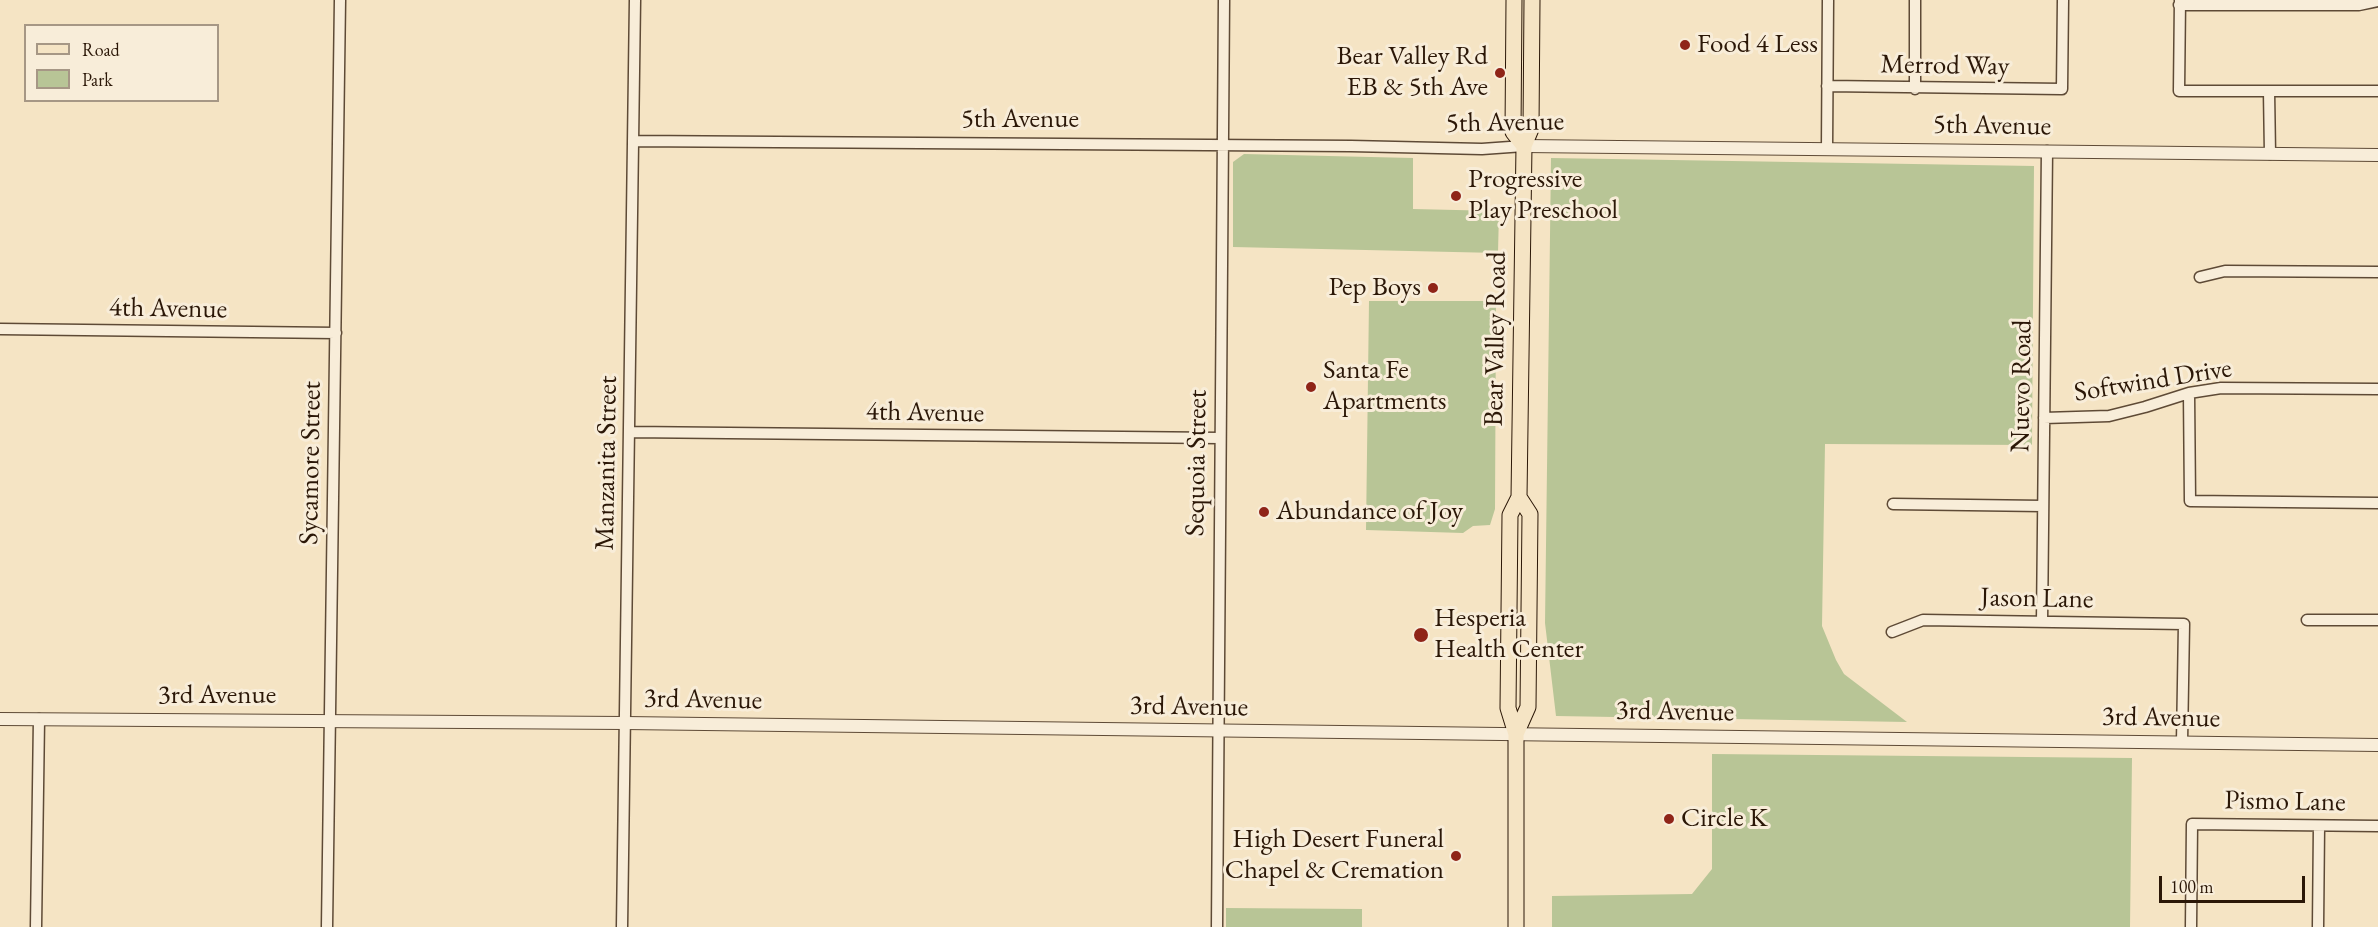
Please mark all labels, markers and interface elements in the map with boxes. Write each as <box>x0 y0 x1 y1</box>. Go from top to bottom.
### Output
legend <box>24 24 219 102</box>
place label: Food 4 Less <box>1697 29 1818 61</box>
text: Road <box>82 38 120 61</box>
marker: Food 4 Less <box>1678 38 1692 52</box>
place label: Bear Valley Rd EB & 5th Ave <box>1337 41 1488 104</box>
street label: Merrod Way <box>1880 49 2010 83</box>
marker: Bear Valley Rd EB & 5th Ave <box>1493 66 1507 80</box>
text: Park <box>82 68 113 91</box>
street label: 5th Avenue <box>961 104 1079 136</box>
street label: 5th Avenue <box>1446 106 1564 140</box>
street label: 5th Avenue <box>1933 109 2051 143</box>
place label: Progressive Play Preschool <box>1468 164 1618 227</box>
marker: Progressive Play Preschool <box>1449 189 1463 203</box>
street label: Bear Valley Road <box>1478 251 1514 427</box>
place label: Pep Boys <box>1328 272 1421 304</box>
marker: Pep Boys <box>1426 281 1440 295</box>
street label: 4th Avenue <box>109 292 227 326</box>
street label: Nuevo Road <box>2005 319 2039 453</box>
street label: Softwind Drive <box>2072 353 2234 409</box>
place label: Santa Fe Apartments <box>1323 355 1446 418</box>
street label: Manzanita Street <box>589 375 625 551</box>
marker: Santa Fe Apartments <box>1304 380 1318 394</box>
street label: Sycamore Street <box>293 381 329 545</box>
street label: Sequoia Street <box>1180 389 1214 537</box>
street label: 4th Avenue <box>866 396 984 430</box>
place label: Abundance of Joy <box>1276 496 1463 528</box>
marker: Abundance of Joy <box>1257 505 1271 519</box>
street label: Jason Lane <box>1980 582 2094 616</box>
place label: Hesperia Health Center <box>1434 603 1583 666</box>
marker: Hesperia Health Center <box>1412 626 1430 644</box>
street label: 3rd Avenue <box>158 680 276 712</box>
street label: 3rd Avenue <box>643 683 763 717</box>
street label: 3rd Avenue <box>1129 690 1249 724</box>
street label: 3rd Avenue <box>1615 695 1735 729</box>
street label: 3rd Avenue <box>2101 701 2221 735</box>
street label: Pismo Lane <box>2224 785 2346 819</box>
place label: Circle K <box>1681 803 1768 835</box>
marker: Circle K <box>1662 812 1676 826</box>
place label: High Desert Funeral Chapel & Cremation <box>1225 824 1444 887</box>
marker: High Desert Funeral Chapel & Cremation <box>1449 849 1463 863</box>
scale bar <box>2162 864 2308 902</box>
text: 100 m <box>2170 875 2214 898</box>

